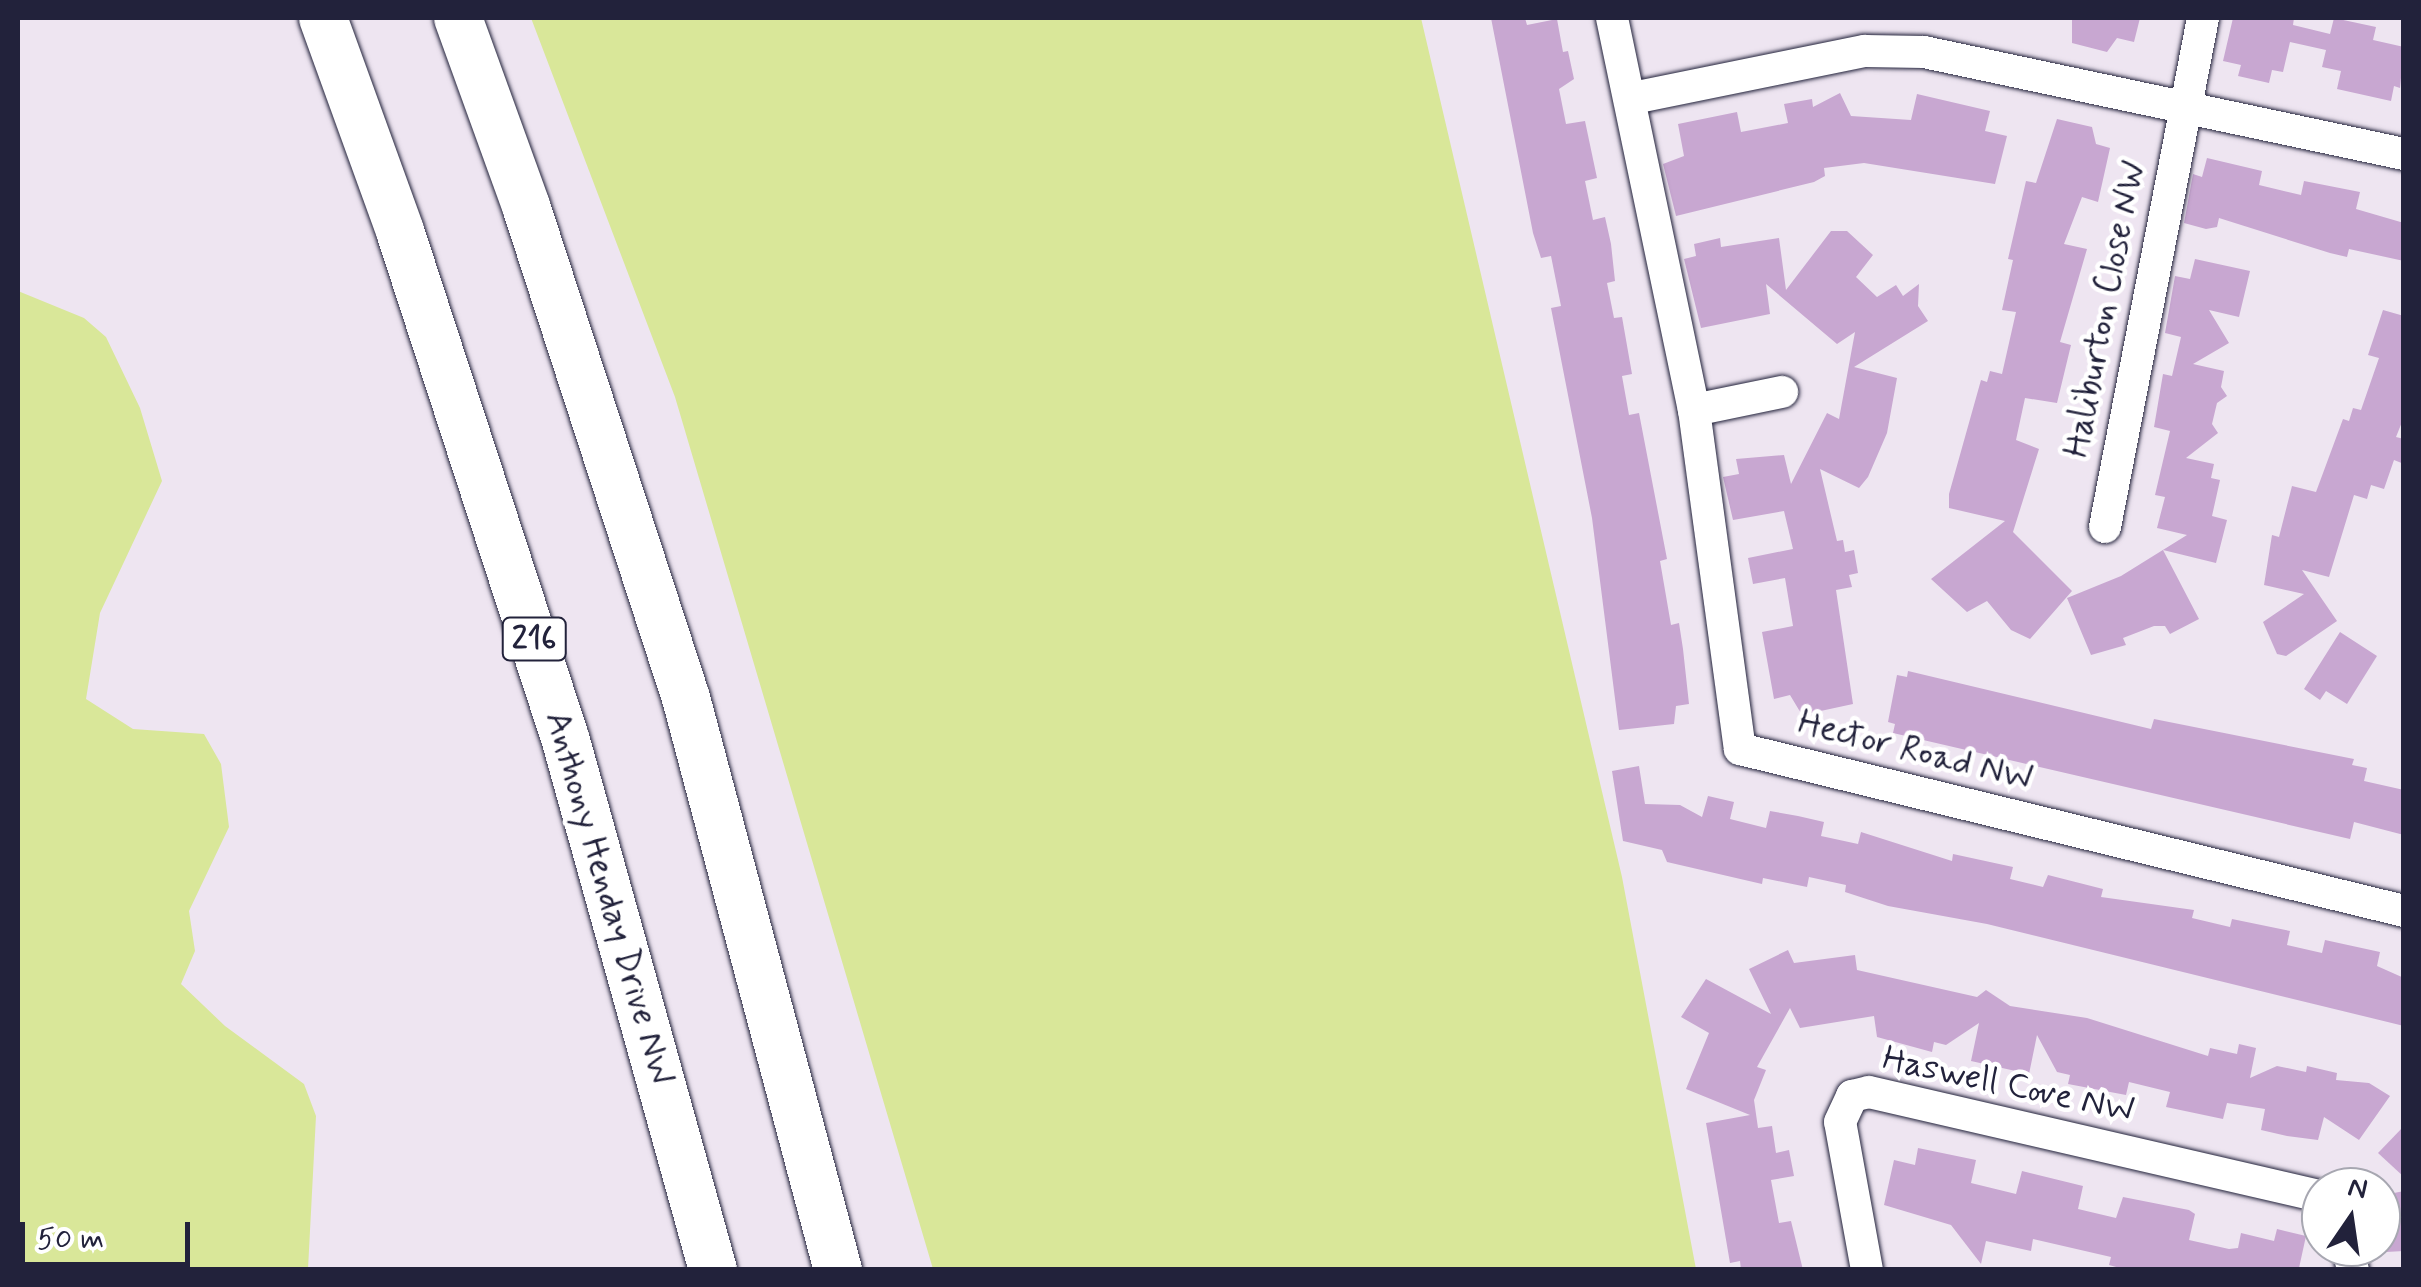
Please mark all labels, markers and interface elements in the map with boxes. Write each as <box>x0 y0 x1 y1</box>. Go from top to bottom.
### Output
street label: Haliburton Close NW <box>2055 155 2155 463</box>
road number: 216 <box>502 612 566 666</box>
street label: Hector Road NW <box>1795 702 2035 800</box>
street label: Anthony Henday Drive NW <box>535 705 683 1091</box>
street label: Haswell Cove NW <box>1878 1038 2138 1132</box>
north arrow <box>2301 1167 2401 1267</box>
text: N <box>2344 1169 2371 1209</box>
scale bar <box>25 1202 195 1264</box>
text: 50 m <box>37 1220 104 1259</box>

